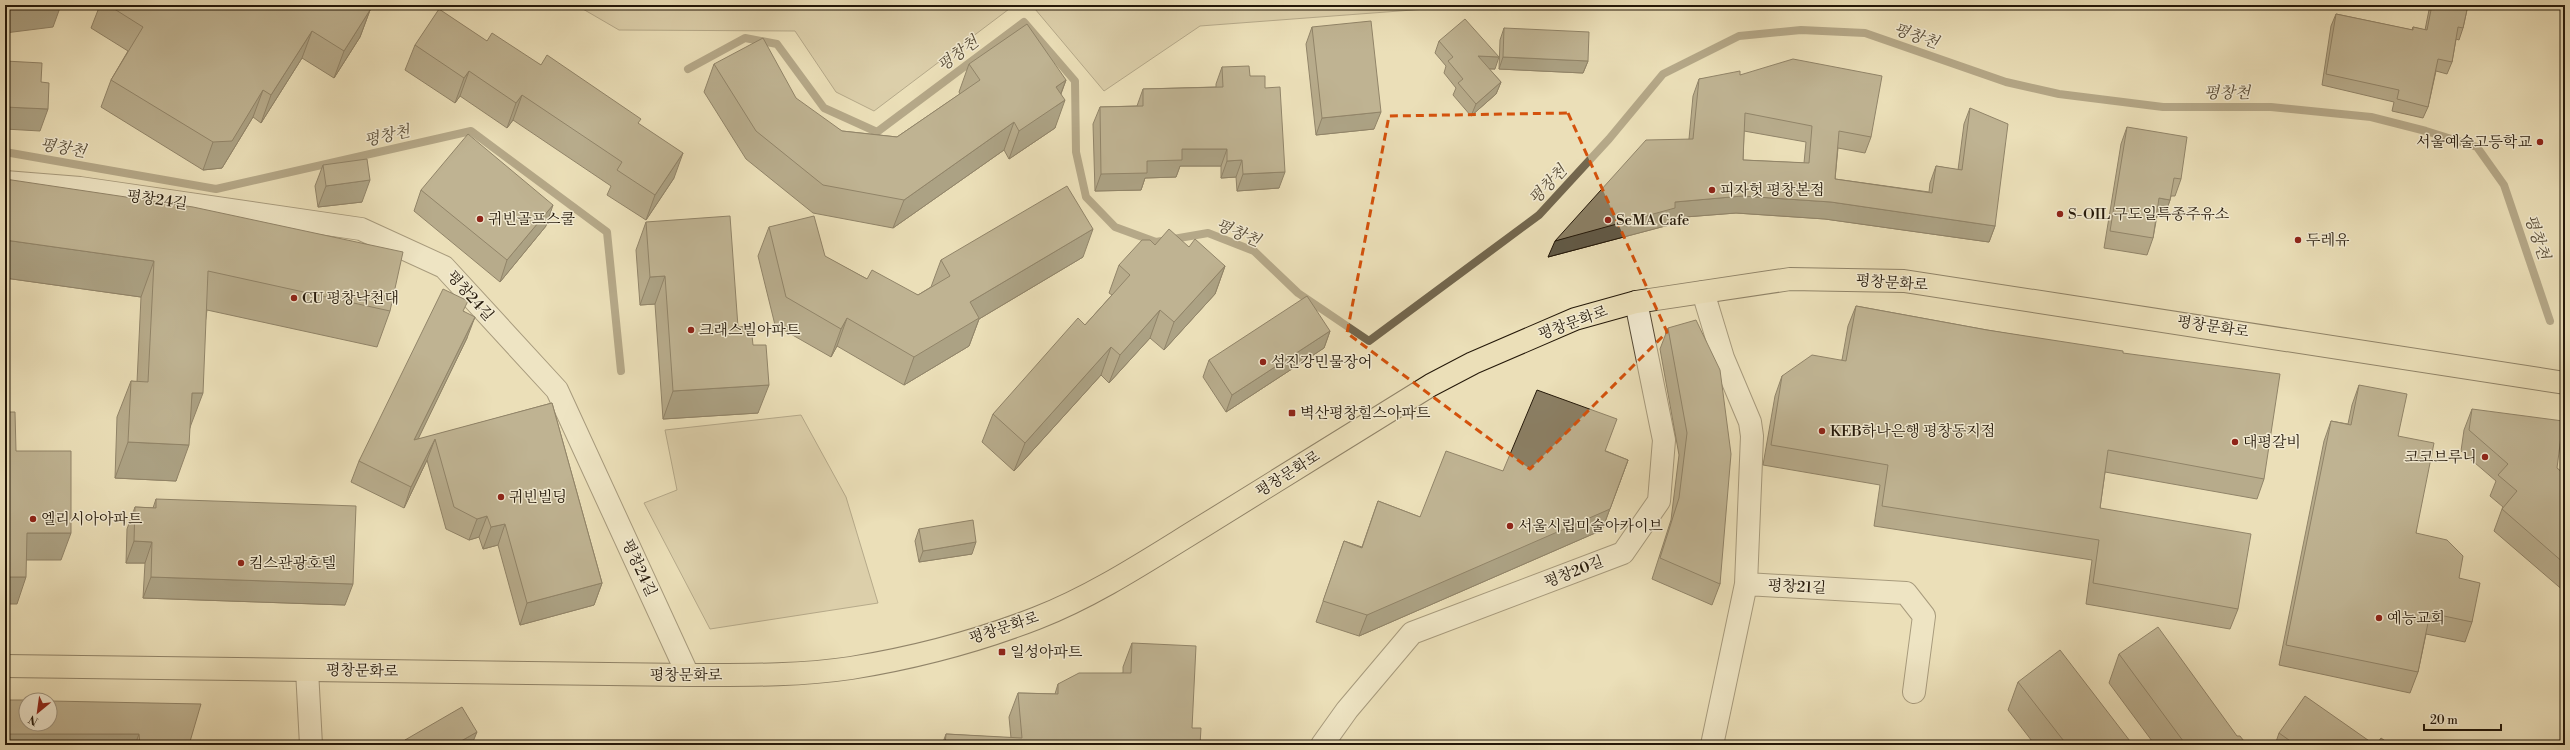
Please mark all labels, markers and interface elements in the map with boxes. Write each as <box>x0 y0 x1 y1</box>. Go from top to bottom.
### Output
water label: 평창천 <box>1891 19 1943 54</box>
water label: 평창천 <box>933 31 984 76</box>
water label: 평창천 <box>2204 83 2252 103</box>
water label: 평창천 <box>362 121 413 151</box>
place label: 서울예술고등학교 <box>2416 133 2533 152</box>
water label: 평창천 <box>38 134 89 162</box>
marker: 서울예술고등학교 <box>2535 137 2545 147</box>
water label: 평창천 <box>1525 160 1572 209</box>
place label: 피자헛 평창본점 <box>1720 181 1825 200</box>
marker: 피자헛 평창본점 <box>1707 185 1717 195</box>
street label: 평창24길 <box>125 186 189 214</box>
place label: S-OIL 구도일특종주유소 <box>2068 205 2230 224</box>
marker: S-OIL 구도일특종주유소 <box>2055 209 2065 219</box>
place label: 귀빈골프스쿨 <box>488 210 575 229</box>
place label: SeMA Cafe <box>1616 211 1689 230</box>
water label: 평창천 <box>2520 212 2555 264</box>
marker: 귀빈골프스쿨 <box>475 214 485 224</box>
water label: 평창천 <box>1213 215 1265 252</box>
marker: SeMA Cafe <box>1603 215 1613 225</box>
place label: 두레유 <box>2306 231 2350 250</box>
marker: 두레유 <box>2293 235 2303 245</box>
street label: 평창24길 <box>443 267 497 325</box>
street label: 평창문화로 <box>1855 271 1929 295</box>
place label: CU 평창낙천대 <box>302 289 399 308</box>
marker: CU 평창낙천대 <box>289 293 299 303</box>
street label: 평창문화로 <box>1536 302 1611 344</box>
street label: 평창문화로 <box>2176 312 2251 342</box>
place label: 크래스빌아파트 <box>699 321 801 340</box>
marker: 크래스빌아파트 <box>686 325 696 335</box>
place label: 섬진강민물장어 <box>1271 353 1372 372</box>
marker: 섬진강민물장어 <box>1258 357 1268 367</box>
place label: 벽산평창힐스아파트 <box>1300 404 1431 423</box>
marker: 벽산평창힐스아파트 <box>1287 408 1297 418</box>
place label: KEB하나은행 평창동지점 <box>1830 422 1995 441</box>
marker: KEB하나은행 평창동지점 <box>1817 426 1827 436</box>
place label: 대평갈비 <box>2243 433 2301 452</box>
marker: 대평갈비 <box>2230 437 2240 447</box>
street label: 평창문화로 <box>1252 446 1324 501</box>
place label: 코코브루니 <box>2405 448 2477 467</box>
marker: 코코브루니 <box>2480 452 2490 462</box>
place label: 귀빈빌딩 <box>509 488 567 507</box>
marker: 귀빈빌딩 <box>496 492 506 502</box>
place label: 엘리시아아파트 <box>41 510 143 529</box>
marker: 엘리시아아파트 <box>28 514 38 524</box>
place label: 서울시립미술아카이브 <box>1518 517 1663 536</box>
marker: 서울시립미술아카이브 <box>1505 521 1515 531</box>
street label: 평창24길 <box>617 536 661 600</box>
street label: 평창20길 <box>1542 552 1606 592</box>
place label: 킴스관광호텔 <box>249 554 336 573</box>
marker: 킴스관광호텔 <box>236 558 246 568</box>
street label: 평창21길 <box>1767 576 1827 598</box>
street label: 평창문화로 <box>967 608 1042 648</box>
place label: 예능교회 <box>2387 609 2445 628</box>
marker: 예능교회 <box>2374 613 2384 623</box>
place label: 일성아파트 <box>1010 643 1083 662</box>
marker: 일성아파트 <box>997 647 1007 657</box>
street label: 평창문화로 <box>326 661 399 681</box>
street label: 평창문화로 <box>650 666 723 685</box>
north arrow <box>18 692 58 732</box>
scale bar <box>2424 706 2501 732</box>
text: N <box>26 711 41 728</box>
text: 20 m <box>2430 713 2458 728</box>

